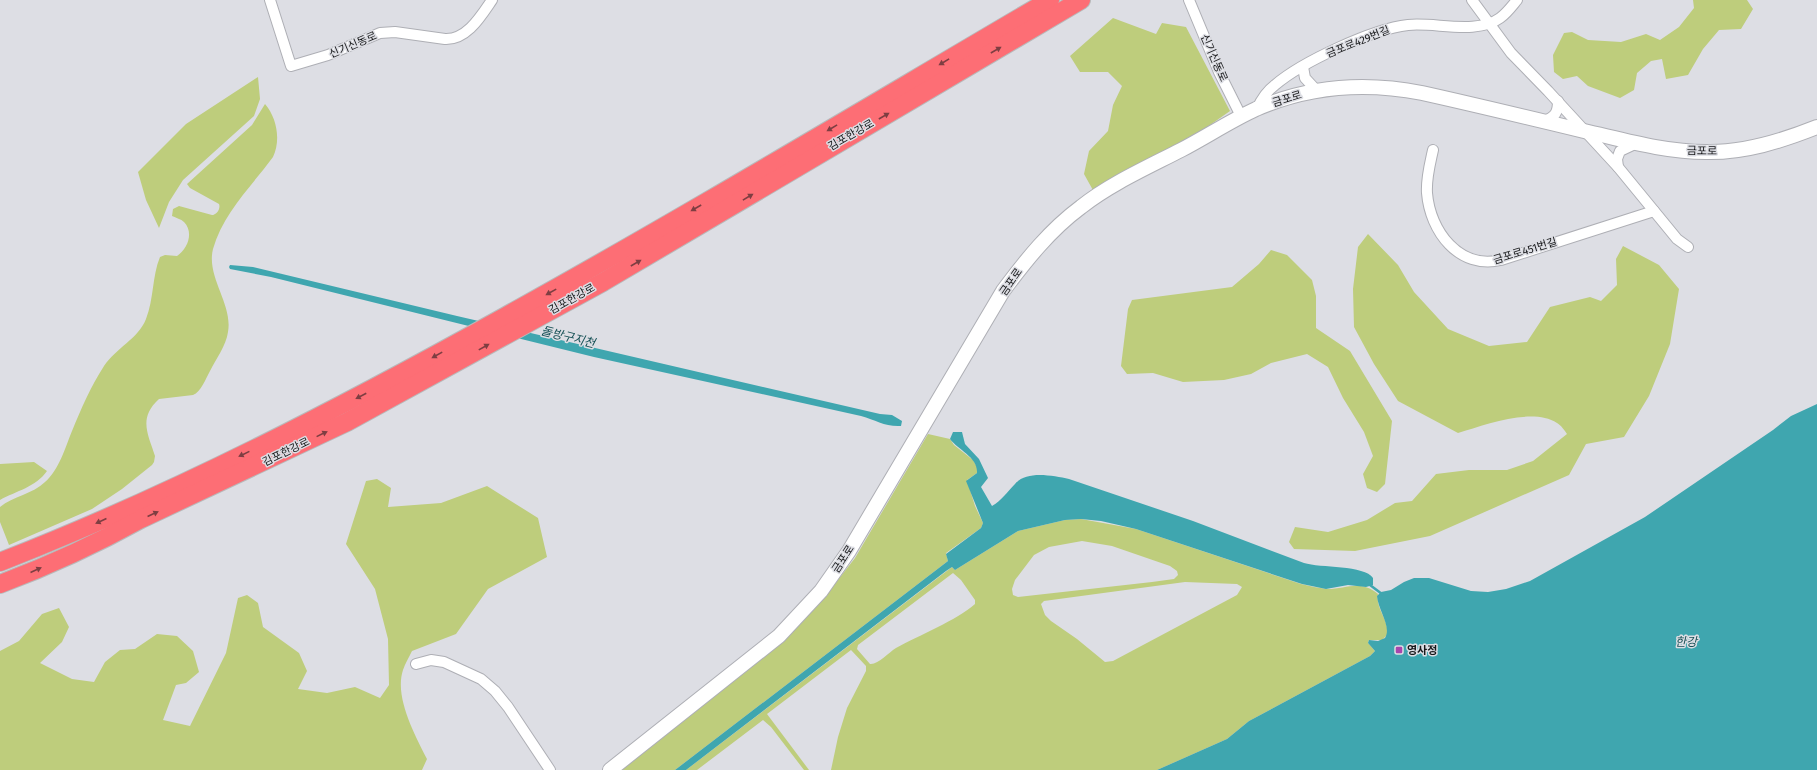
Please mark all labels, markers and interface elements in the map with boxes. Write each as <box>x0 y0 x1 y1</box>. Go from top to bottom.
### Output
street label: 금포로429번길 <box>1324 23 1392 61</box>
street label: 신기신동로 <box>327 29 379 61</box>
street label: 신기신동로 <box>1198 32 1230 84</box>
one-way arrow <box>990 46 1002 53</box>
one-way arrow <box>938 59 950 66</box>
street label: 금포로 <box>1271 88 1303 110</box>
one-way arrow <box>878 112 890 119</box>
street label: 김포한강로 <box>826 117 876 153</box>
one-way arrow <box>826 125 838 132</box>
street label: 금포로 <box>1687 144 1717 158</box>
one-way arrow <box>742 193 754 200</box>
one-way arrow <box>690 205 702 212</box>
street label: 금포로451번길 <box>1492 235 1558 267</box>
one-way arrow <box>630 259 642 266</box>
street label: 금포로 <box>997 266 1025 298</box>
street label: 김포한강로 <box>547 281 597 317</box>
one-way arrow <box>545 288 557 295</box>
water label: 돌방구지천 <box>540 324 598 351</box>
one-way arrow <box>479 343 490 350</box>
one-way arrow <box>431 351 443 358</box>
one-way arrow <box>355 393 366 400</box>
one-way arrow <box>316 431 327 437</box>
street label: 김포한강로 <box>260 435 312 469</box>
one-way arrow <box>238 450 250 457</box>
one-way arrow <box>148 510 160 516</box>
one-way arrow <box>95 518 107 524</box>
street label: 금포로 <box>829 543 857 575</box>
one-way arrow <box>31 566 43 572</box>
water label: 한강 <box>1675 635 1699 649</box>
place label: 영사정 <box>1407 644 1437 657</box>
marker: 영사정 <box>1394 645 1404 655</box>

